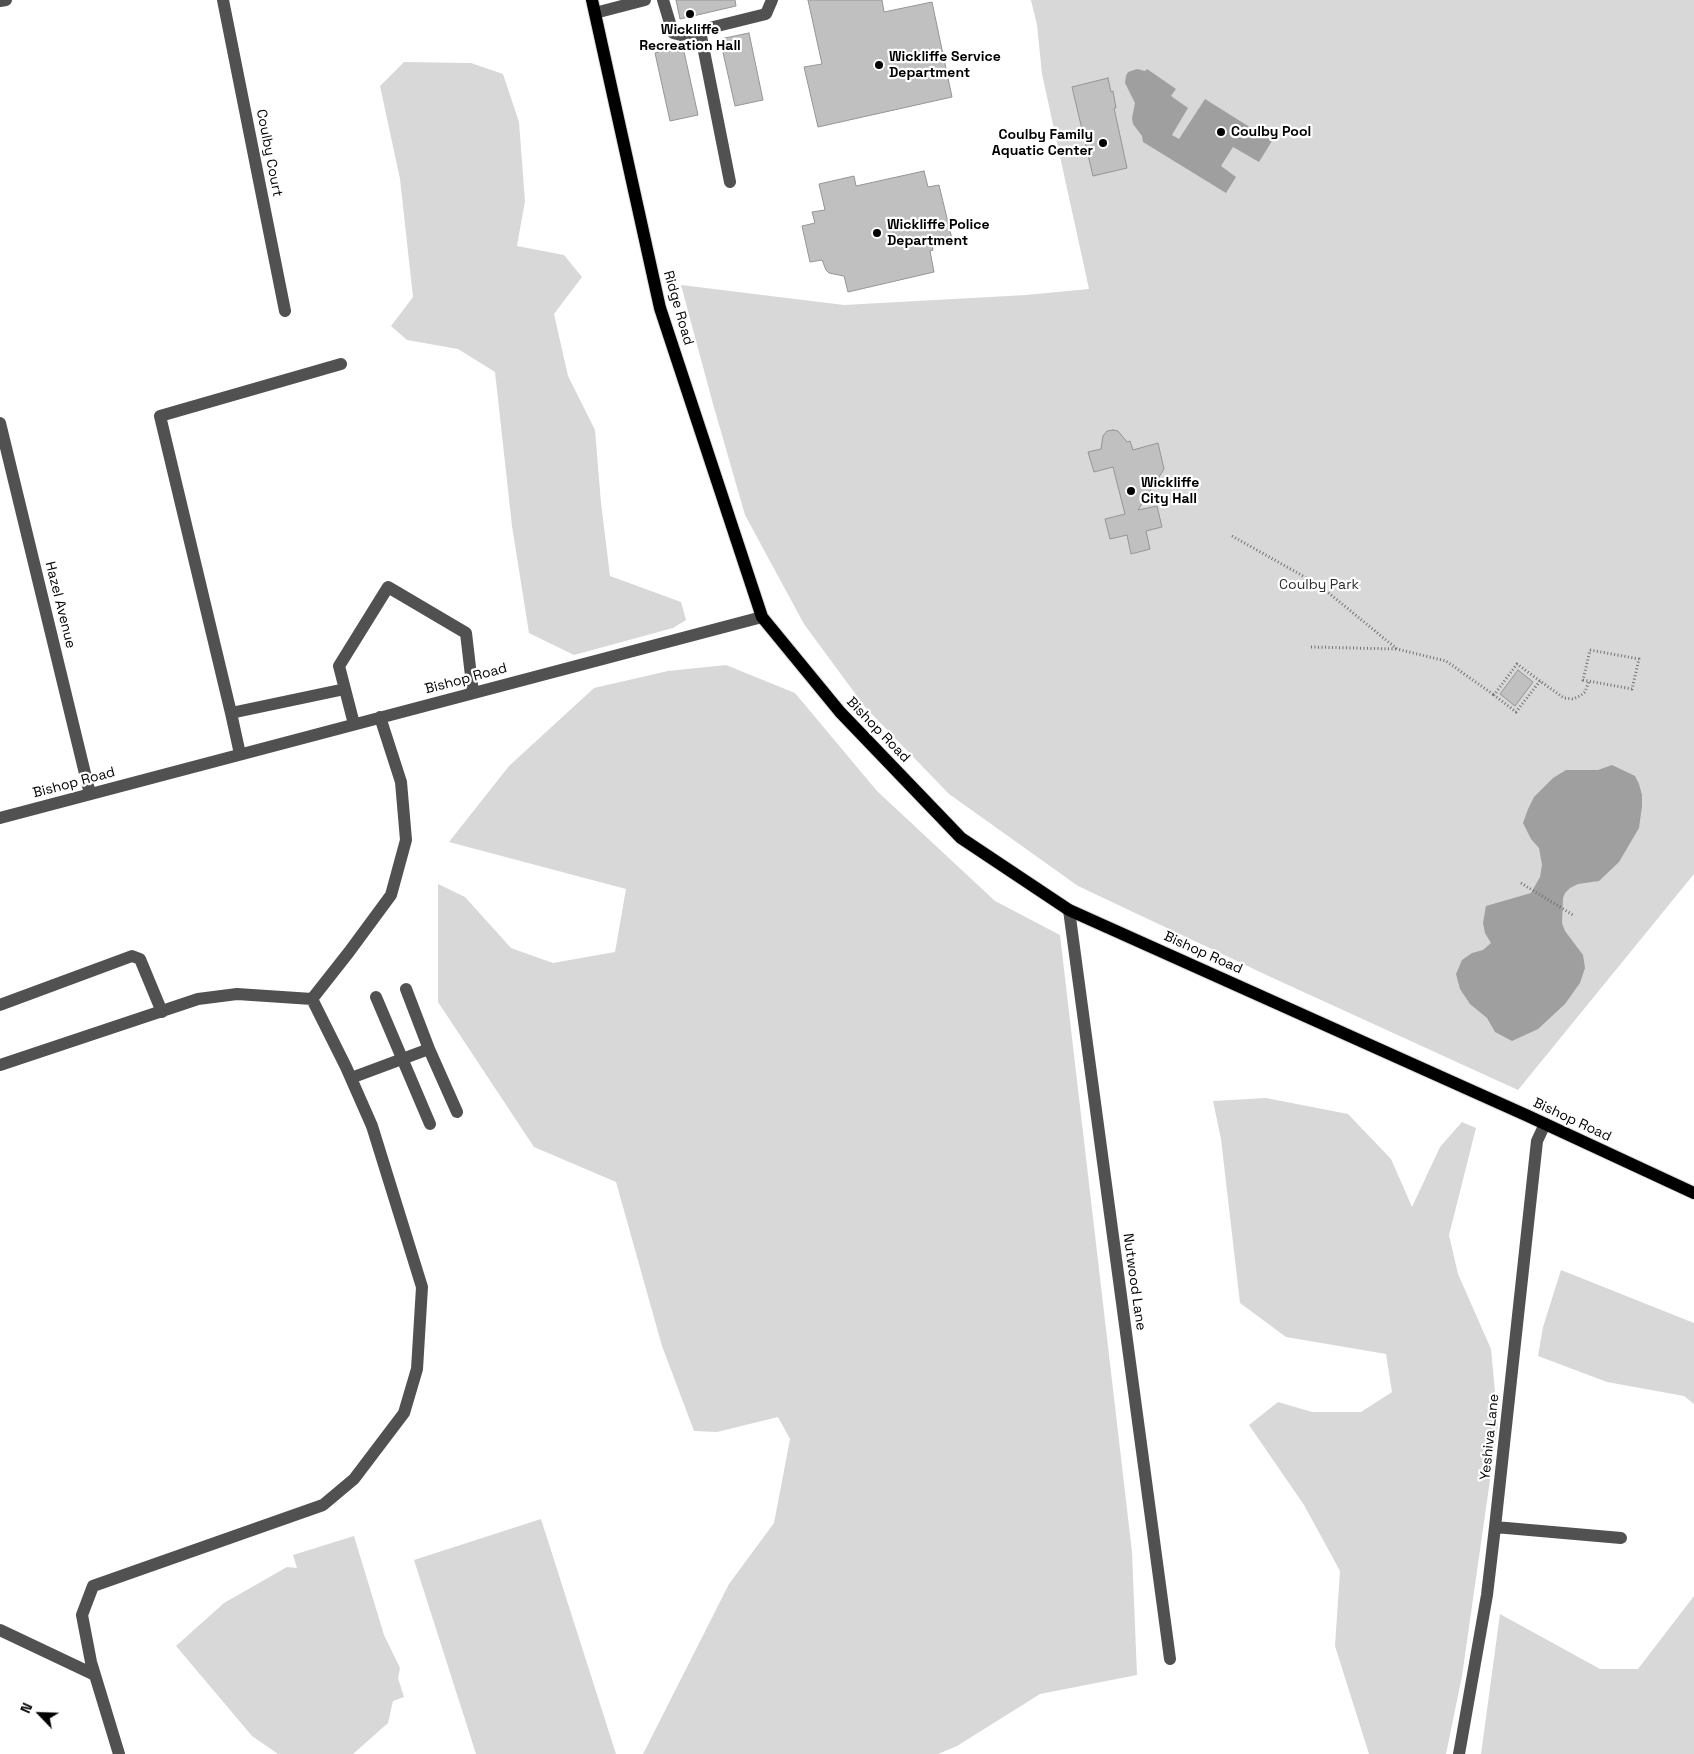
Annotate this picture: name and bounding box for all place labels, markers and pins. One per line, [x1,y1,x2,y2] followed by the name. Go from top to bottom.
[684,8,696,20] marker: Wickliffe Recreation Hall
[639,22,741,54] place label: Wickliffe Recreation Hall
[889,49,1001,82] place label: Wickliffe Service Department
[873,59,885,71] marker: Wickliffe Service Department
[1231,124,1311,140] place label: Coulby Pool
[1215,126,1227,138] marker: Coulby Pool
[992,127,1093,160] place label: Coulby Family Aquatic Center
[1097,137,1109,149] marker: Coulby Family Aquatic Center
[887,217,990,250] place label: Wickliffe Police Department
[871,227,883,239] marker: Wickliffe Police Department
[1141,475,1199,508] place label: Wickliffe City Hall
[1125,485,1137,497] marker: Wickliffe City Hall

